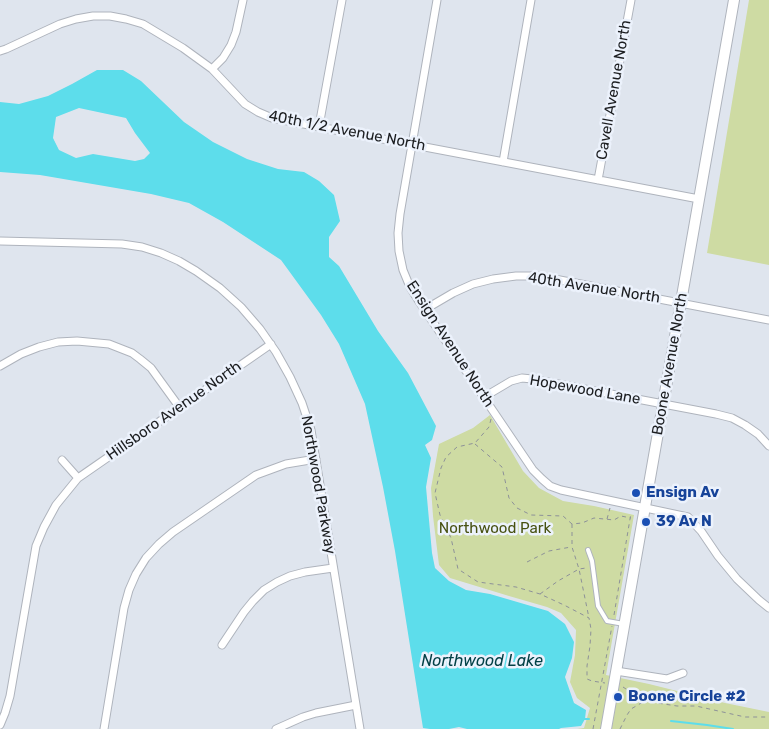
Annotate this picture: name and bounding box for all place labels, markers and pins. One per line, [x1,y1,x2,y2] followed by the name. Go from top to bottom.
[646,484,719,502] place label: Ensign Av
[630,487,642,499] marker: Ensign Av
[656,513,712,531] place label: 39 Av N
[640,516,652,528] marker: 39 Av N
[628,688,745,706] place label: Boone Circle #2
[612,691,624,703] marker: Boone Circle #2

